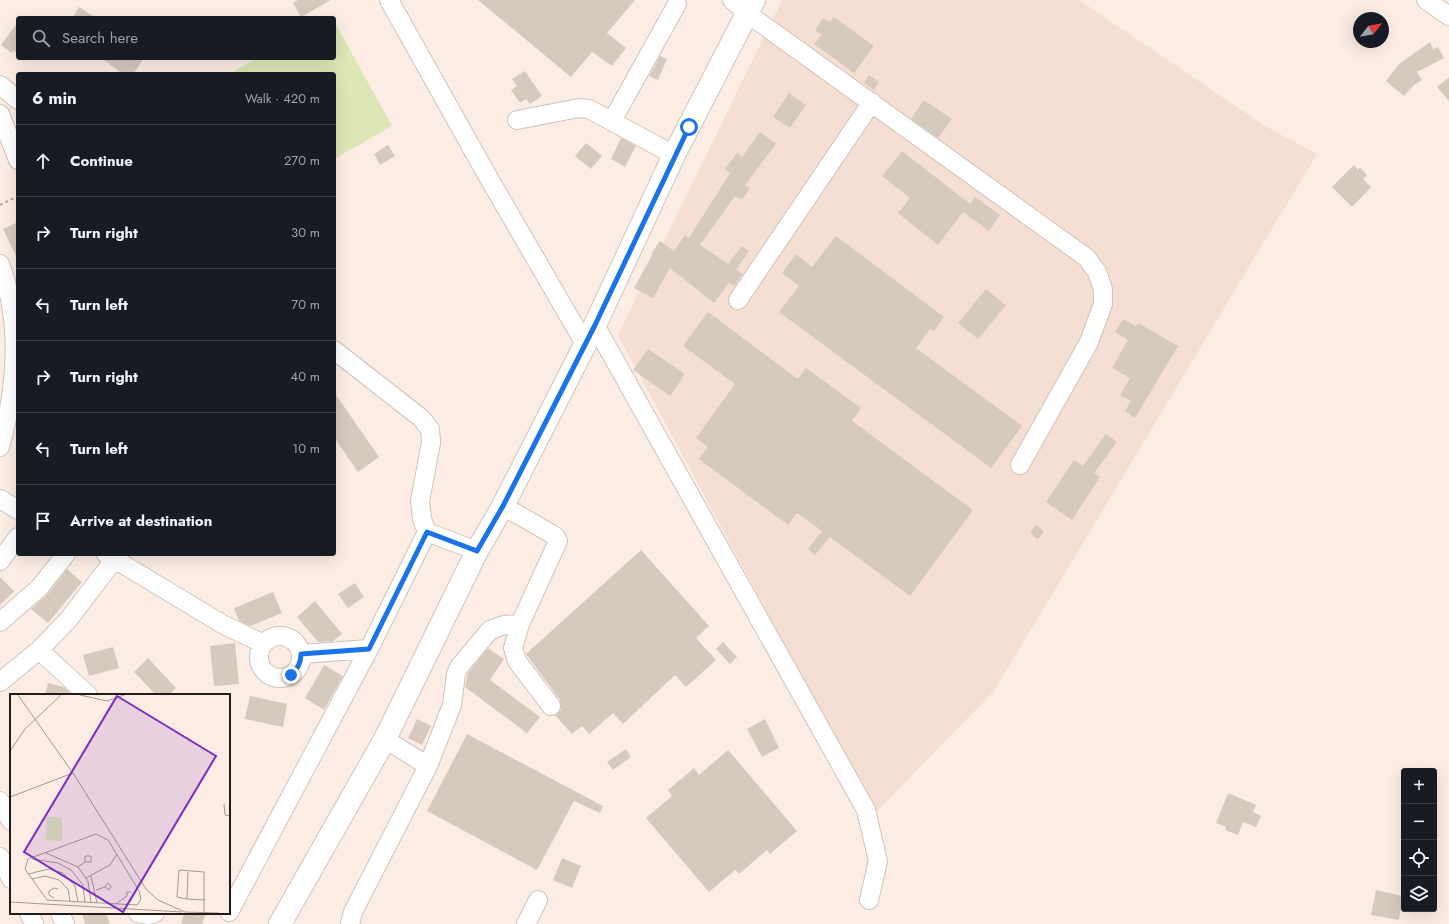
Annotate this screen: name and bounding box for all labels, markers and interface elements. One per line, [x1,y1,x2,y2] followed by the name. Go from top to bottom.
[1353,12,1389,48] north arrow
[16,16,336,60] search box
[30,27,52,49] icon: search
[62,27,138,49] text: Search here
[32,86,77,110] text: 6 min
[245,89,320,108] text: Walk · 420 m
[680,118,698,136] route start
[32,150,54,172] icon: ahead
[70,150,133,172] text: Continue
[284,151,320,170] text: 270 m
[32,222,54,244] icon: right
[70,222,138,244] text: Turn right
[291,223,320,242] text: 30 m
[32,294,54,316] icon: left
[70,294,128,316] text: Turn left
[291,295,320,314] text: 70 m
[32,366,54,388] icon: right
[70,366,138,388] text: Turn right
[291,367,320,386] text: 40 m
[32,438,54,460] icon: left
[70,438,128,460] text: Turn left
[292,439,320,458] text: 10 m
[32,510,54,532] icon: arrive
[70,510,212,532] text: Arrive at destination
[282,666,300,684] route end
[10,694,230,914] inset map
[1401,768,1437,912] map controls
[1401,768,1437,804] button: +
[1401,804,1437,840] button: −
[1401,840,1437,876] button: locate
[1401,876,1437,912] button: layers

